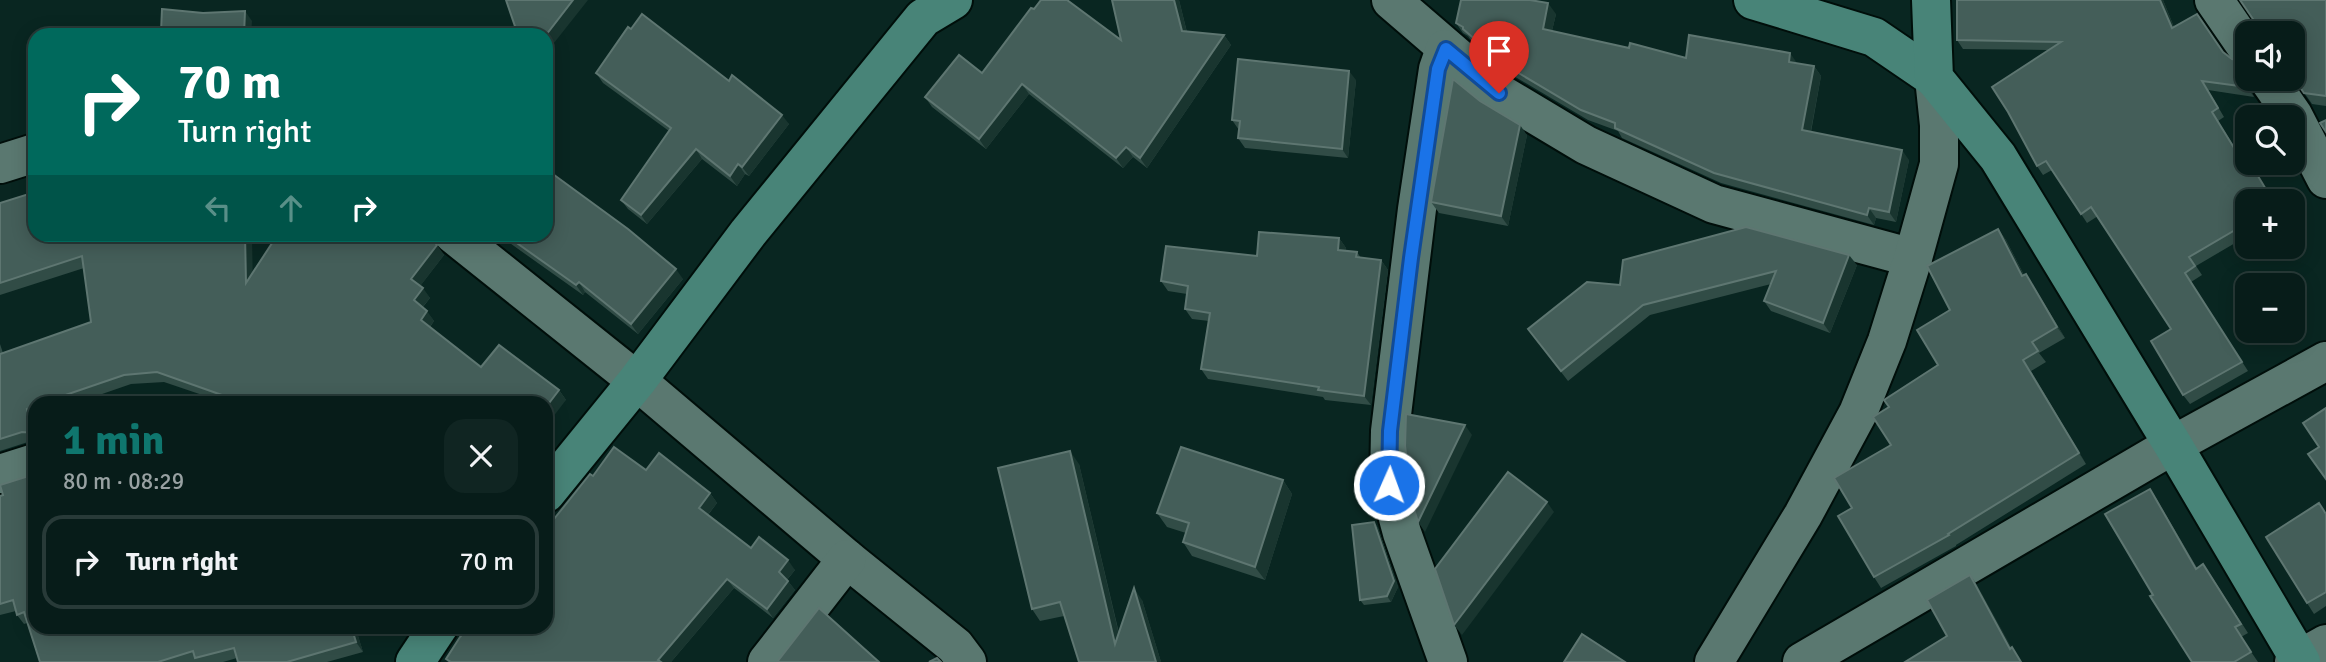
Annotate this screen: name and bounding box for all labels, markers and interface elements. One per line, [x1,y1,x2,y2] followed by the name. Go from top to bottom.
[1469,21,1529,93] pin
[2235,21,2305,343] map controls
[2235,21,2305,91] button: sound
[1480,32,1518,70] icon: arrive
[178,52,281,112] text: 70 m
[63,56,154,147] icon: right
[2235,105,2305,175] button: search
[178,112,311,151] text: Turn right
[199,189,237,227] icon: left
[272,189,310,227] icon: ahead
[345,189,383,227] icon: right
[2235,189,2305,259] button: +
[2235,273,2305,343] button: −
[63,415,164,466] text: 1 min
[444,419,518,493] button: close
[1352,448,1426,522] position arrow
[63,467,184,496] text: 80 m · 08:29
[67,543,105,581] icon: right
[126,546,238,578] text: Turn right
[459,546,514,578] text: 70 m

